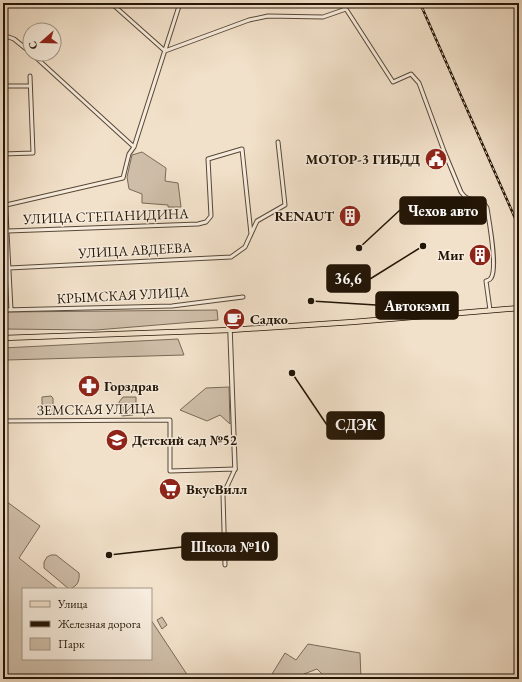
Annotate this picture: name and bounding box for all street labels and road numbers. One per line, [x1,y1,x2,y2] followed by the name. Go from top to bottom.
[22,204,189,228] street label: УЛИЦА СТЕПАНИДИНА
[77,238,193,262] street label: УЛИЦА АВДЕЕВА
[56,283,190,307] street label: КРЫМСКАЯ УЛИЦА
[37,399,156,419] street label: ЗЕМСКАЯ УЛИЦА

